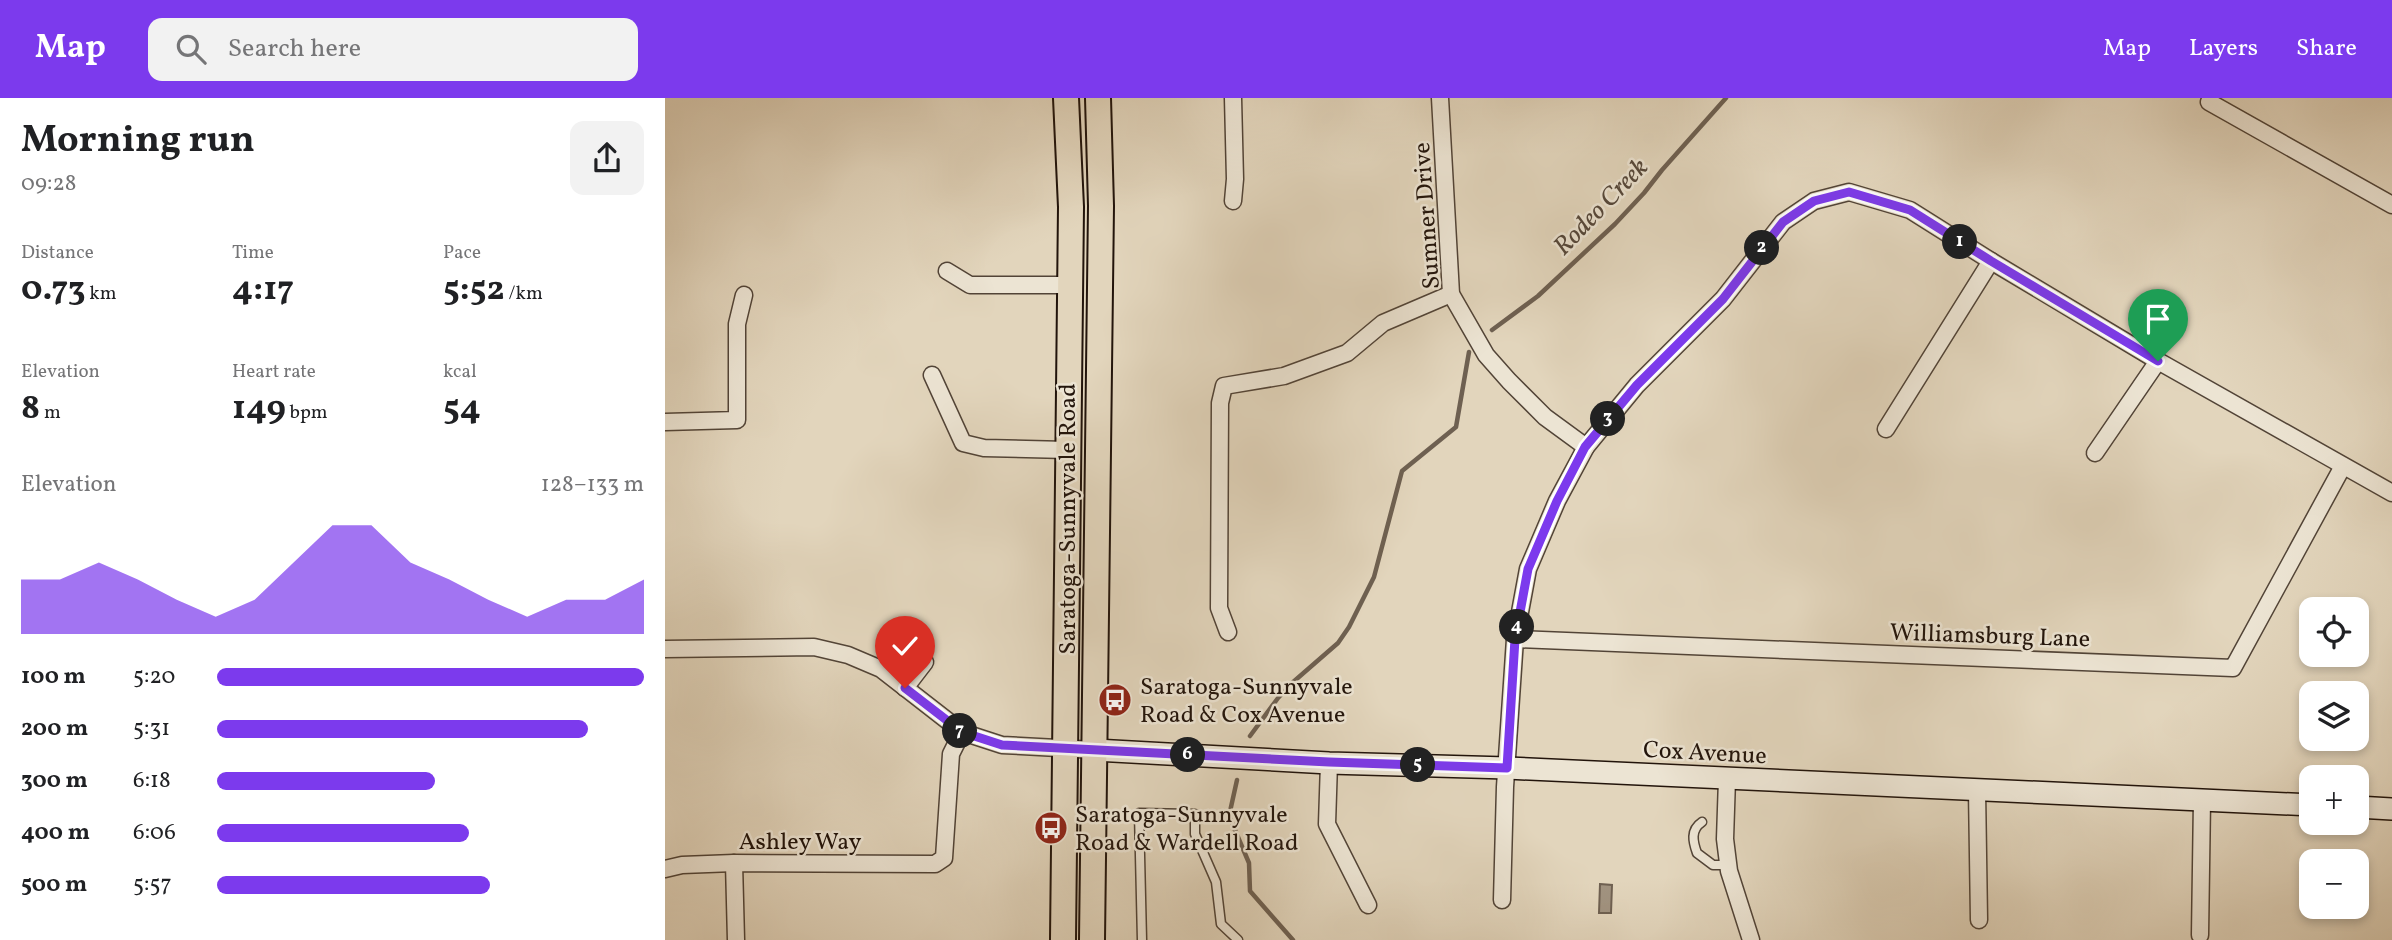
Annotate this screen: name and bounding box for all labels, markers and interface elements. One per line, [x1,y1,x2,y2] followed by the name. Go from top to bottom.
[148,18,638,81] search box
[35,26,106,72] text: Map
[172,30,210,68] icon: search
[228,31,361,67] text: Search here
[2103,32,2151,66] text: Map
[2189,32,2258,66] text: Layers
[2296,32,2357,66] text: Share
[21,115,255,168] text: Morning run
[570,121,644,195] button: share
[1406,141,1450,290] street label: Sumner Drive
[1546,151,1657,264] water label: Rodeo Creek
[21,168,76,200] text: 09:28
[1943,225,1977,260] pin: 1
[1956,228,1963,254] text: 1
[1745,230,1779,266] pin: 2
[1757,234,1766,260] text: 2
[21,240,94,266] text: Distance
[232,240,274,266] text: Time
[443,240,481,266] text: Pace
[21,266,86,314] text: 0.73
[232,266,294,314] text: 4:17
[443,266,505,314] text: 5:52
[86,281,117,307] text: km
[505,281,543,307] text: /km
[2128,289,2188,361] pin
[2139,300,2177,338] icon: arrive
[21,359,100,385] text: Elevation
[232,359,316,385] text: Heart rate
[443,359,477,385] text: kcal
[1052,383,1086,655] street label: Saratoga-Sunnyvale Road
[21,385,40,433] text: 8
[232,385,286,433] text: 149
[443,385,481,433] text: 54
[40,400,61,426] text: m
[286,400,328,426] text: bpm
[1591,402,1625,436] pin: 3
[1603,405,1612,431] text: 3
[21,469,117,501] text: Elevation
[541,469,644,501] text: 128–133 m
[2299,597,2369,919] map controls
[2299,597,2369,667] button: locate
[1499,610,1535,644] pin: 4
[1511,613,1522,639] text: 4
[875,616,935,688] pin
[1889,617,2091,657] street label: Williamsburg Lane
[886,627,924,665] icon: check
[21,661,86,693] text: 100 m
[133,661,175,693] text: 5:20
[1140,671,1353,733] place label: Saratoga-Sunnyvale Road & Cox Avenue
[1096,681,1134,719] bus stop icon: Saratoga-Sunnyvale Road & Cox Avenue
[2299,681,2369,751] button: layers
[21,713,88,745] text: 200 m
[133,713,170,745] text: 5:31
[943,714,977,748] pin: 7
[955,717,964,743] text: 7
[1642,734,1768,774] street label: Cox Avenue
[1170,738,1205,772] pin: 6
[1182,741,1193,767] text: 6
[1401,748,1435,782] pin: 5
[1413,751,1422,777] text: 5
[21,765,88,797] text: 300 m
[133,765,171,797] text: 6:18
[2299,765,2369,835] button: +
[1075,799,1299,861] place label: Saratoga-Sunnyvale Road & Wardell Road
[1032,809,1070,847] bus stop icon: Saratoga-Sunnyvale Road & Wardell Road
[21,817,90,849] text: 400 m
[133,817,176,849] text: 6:06
[739,826,861,860] street label: Ashley Way
[2299,849,2369,919] button: −
[21,869,87,901] text: 500 m
[133,869,172,901] text: 5:57

